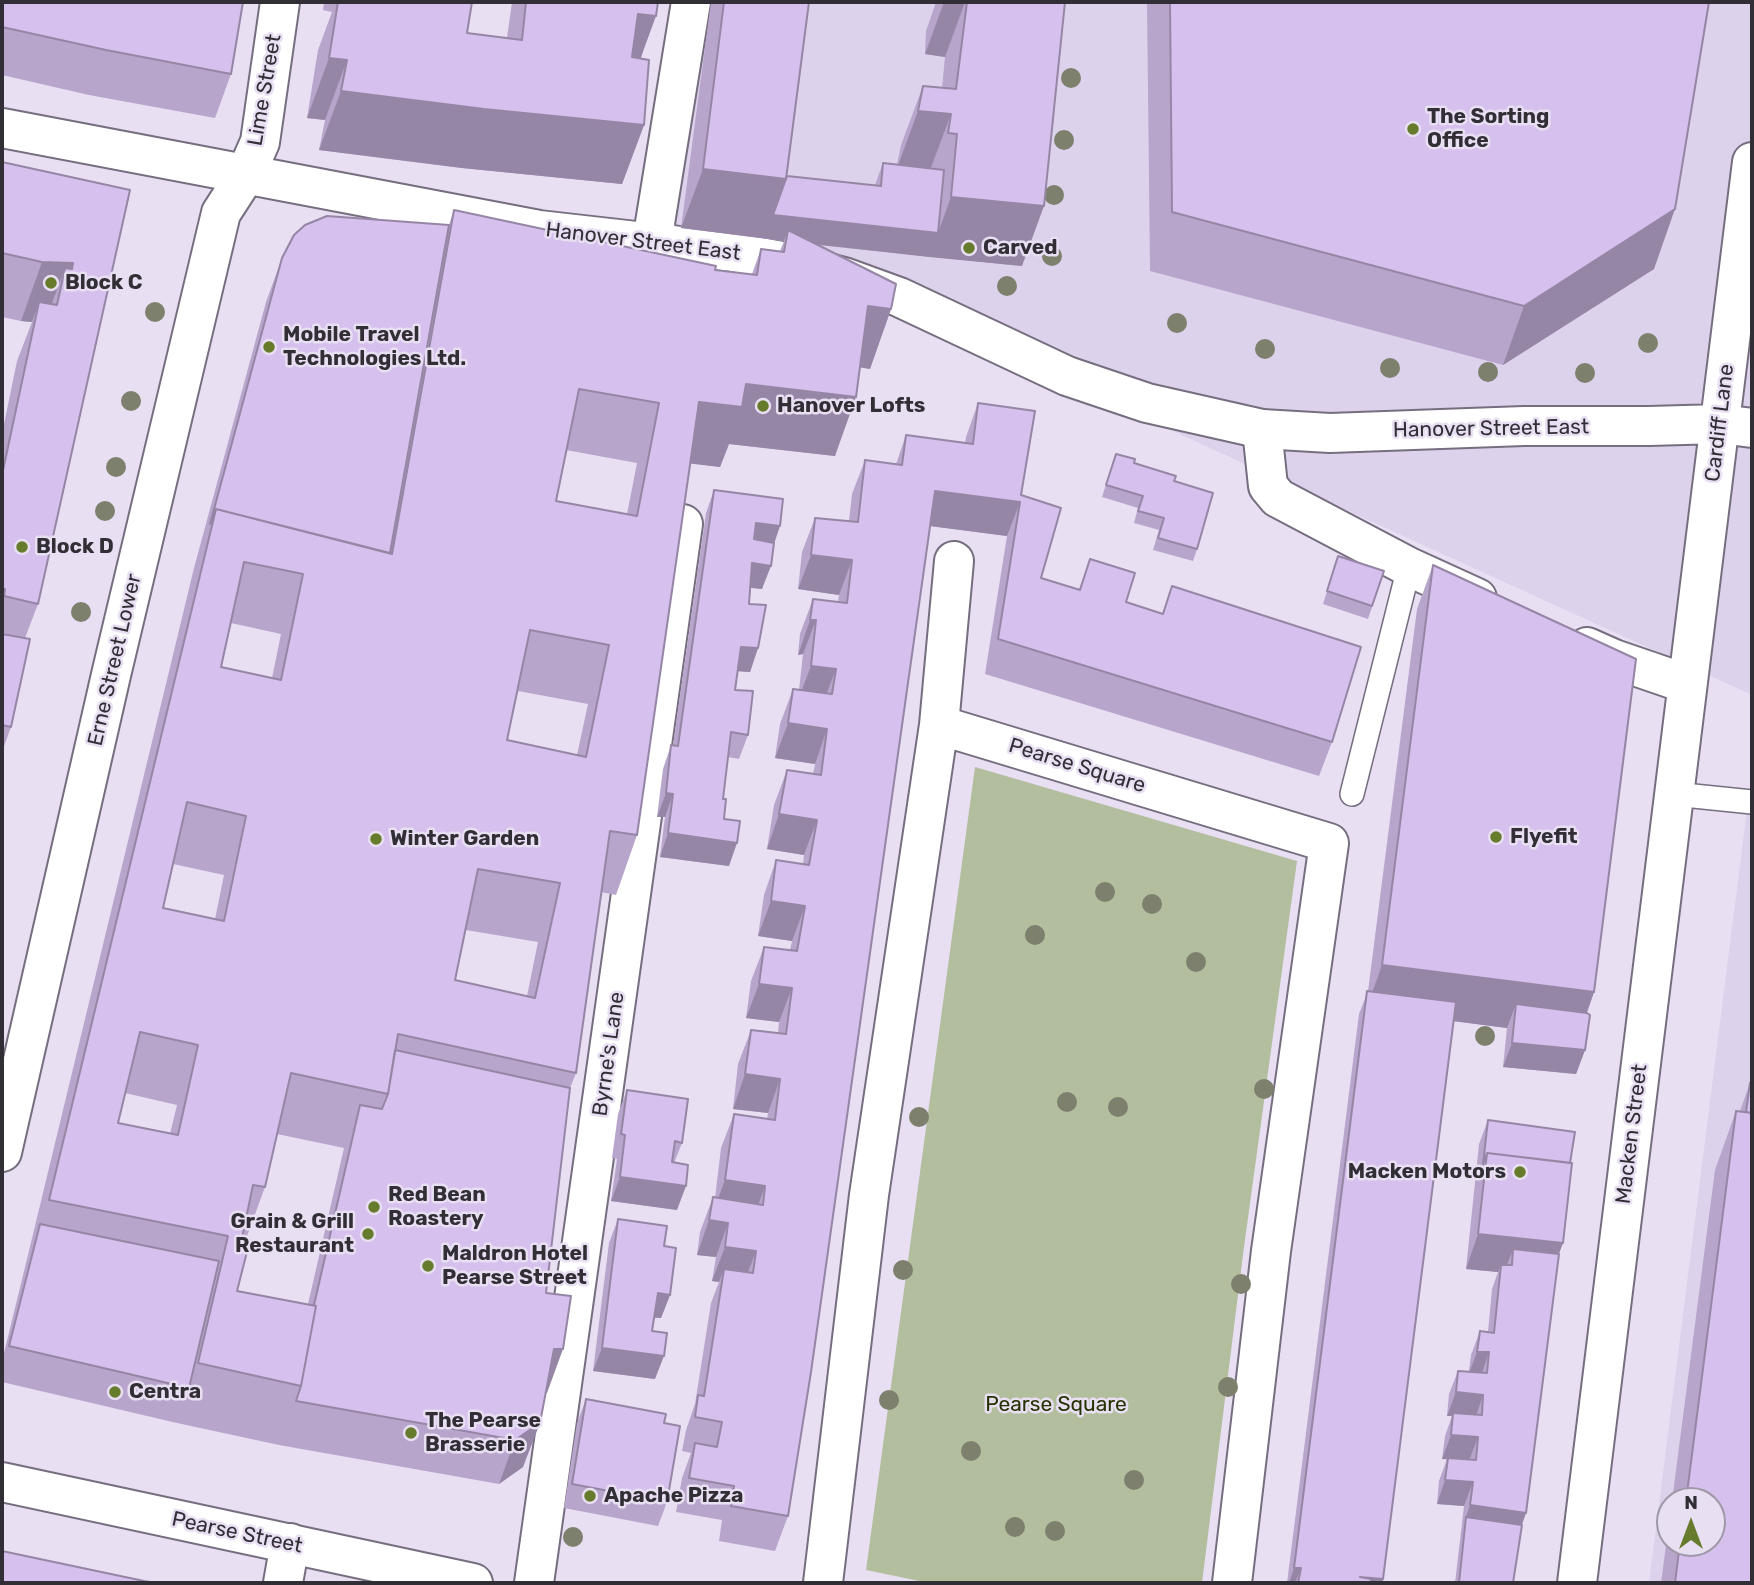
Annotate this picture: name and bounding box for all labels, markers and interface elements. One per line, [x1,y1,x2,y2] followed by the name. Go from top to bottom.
[243,32,287,148] street label: Lime Street
[1427,104,1549,154] place label: The Sorting Office
[1405,121,1421,137] marker: The Sorting Office
[544,218,742,266] street label: Hanover Street East
[983,235,1057,261] place label: Carved
[961,240,977,256] marker: Carved
[65,270,143,296] place label: Block C
[43,275,59,291] marker: Block C
[283,322,466,372] place label: Mobile Travel Technologies Ltd.
[261,339,277,355] marker: Mobile Travel Technologies Ltd.
[1700,363,1740,483] street label: Cardiff Lane
[777,393,925,419] place label: Hanover Lofts
[755,398,771,414] marker: Hanover Lofts
[1393,415,1589,443] street label: Hanover Street East
[36,534,114,560] place label: Block D
[14,539,30,555] marker: Block D
[83,571,147,749] street label: Erne Street Lower
[1006,733,1148,799] street label: Pearse Square
[1510,824,1577,850] place label: Flyefit
[390,826,539,852] place label: Winter Garden
[1488,829,1504,845] marker: Flyefit
[368,831,384,847] marker: Winter Garden
[588,990,630,1118] street label: Byrne's Lane
[1611,1063,1653,1205] street label: Macken Street
[1348,1159,1506,1185] place label: Macken Motors
[1512,1164,1528,1180] marker: Macken Motors
[388,1182,486,1232] place label: Red Bean Roastery
[366,1199,382,1215] marker: Red Bean Roastery
[230,1209,354,1259] place label: Grain & Grill Restaurant
[360,1226,376,1242] marker: Grain & Grill Restaurant
[442,1241,588,1291] place label: Maldron Hotel Pearse Street
[420,1258,436,1274] marker: Maldron Hotel Pearse Street
[129,1379,201,1405] place label: Centra
[107,1384,123,1400] marker: Centra
[985,1392,1127,1418] park label: Pearse Square
[425,1408,541,1458] place label: The Pearse Brasserie
[403,1425,419,1441] marker: The Pearse Brasserie
[604,1483,743,1509] place label: Apache Pizza
[1656,1487,1726,1557] north arrow
[582,1488,598,1504] marker: Apache Pizza
[1684,1491,1698,1514] text: N
[169,1507,305,1559] street label: Pearse Street

